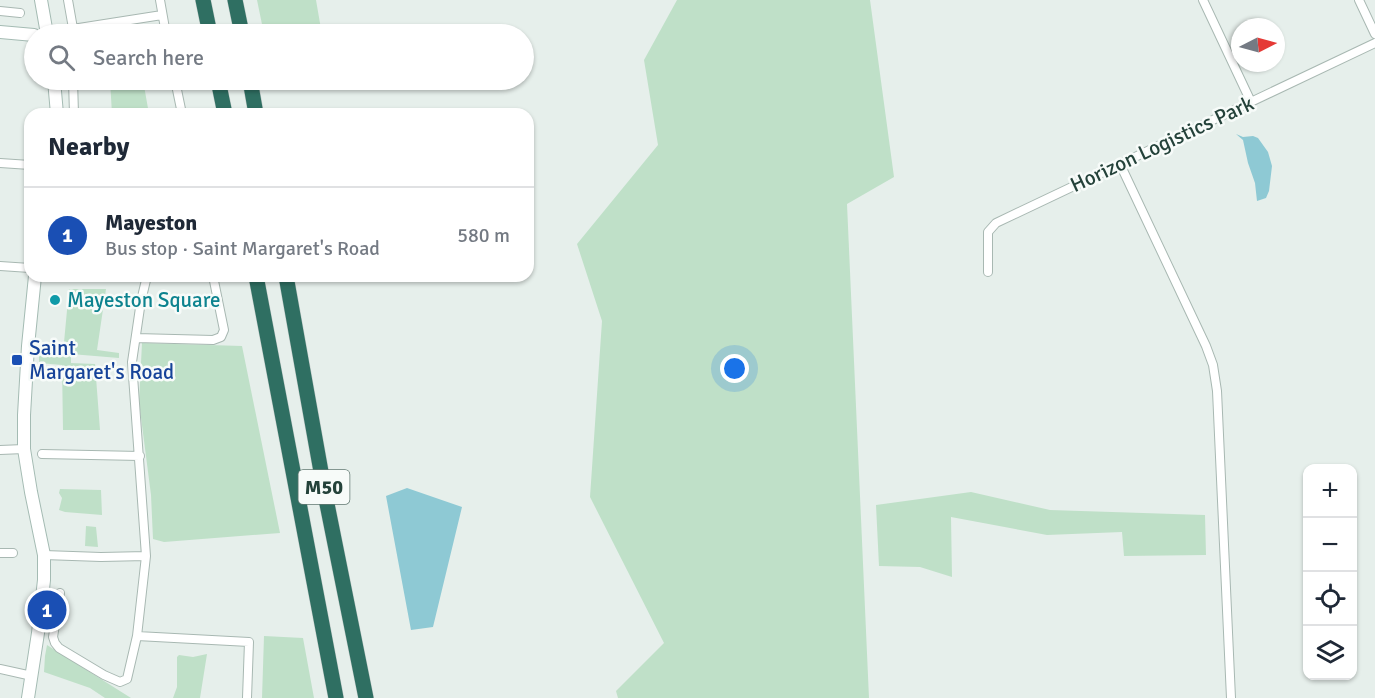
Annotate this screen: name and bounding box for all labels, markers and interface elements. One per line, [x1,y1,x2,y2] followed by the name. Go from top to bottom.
[1231,18,1285,72] north arrow
[24,24,534,90] search box
[45,41,78,74] icon: search
[93,44,204,71] text: Search here
[1066,90,1258,198] street label: Horizon Logistics Park
[48,131,129,163] text: Nearby
[105,209,197,236] text: Mayeston
[62,223,73,248] text: 1
[457,223,510,248] text: 580 m
[105,236,380,261] text: Bus stop · Saint Margaret's Road
[67,287,221,313] place label: Mayeston Square
[48,293,62,307] marker: Mayeston Square
[29,335,174,385] place label: Saint Margaret's Road
[10,353,24,367] marker: Saint Margaret's Road
[720,354,749,383] your location
[1303,464,1357,680] map controls
[1303,464,1357,518] button: +
[298,470,350,504] road number: M50
[1303,518,1357,572] button: −
[1303,572,1357,626] button: locate
[28,588,66,632] pin: 1
[1303,626,1357,680] button: layers

